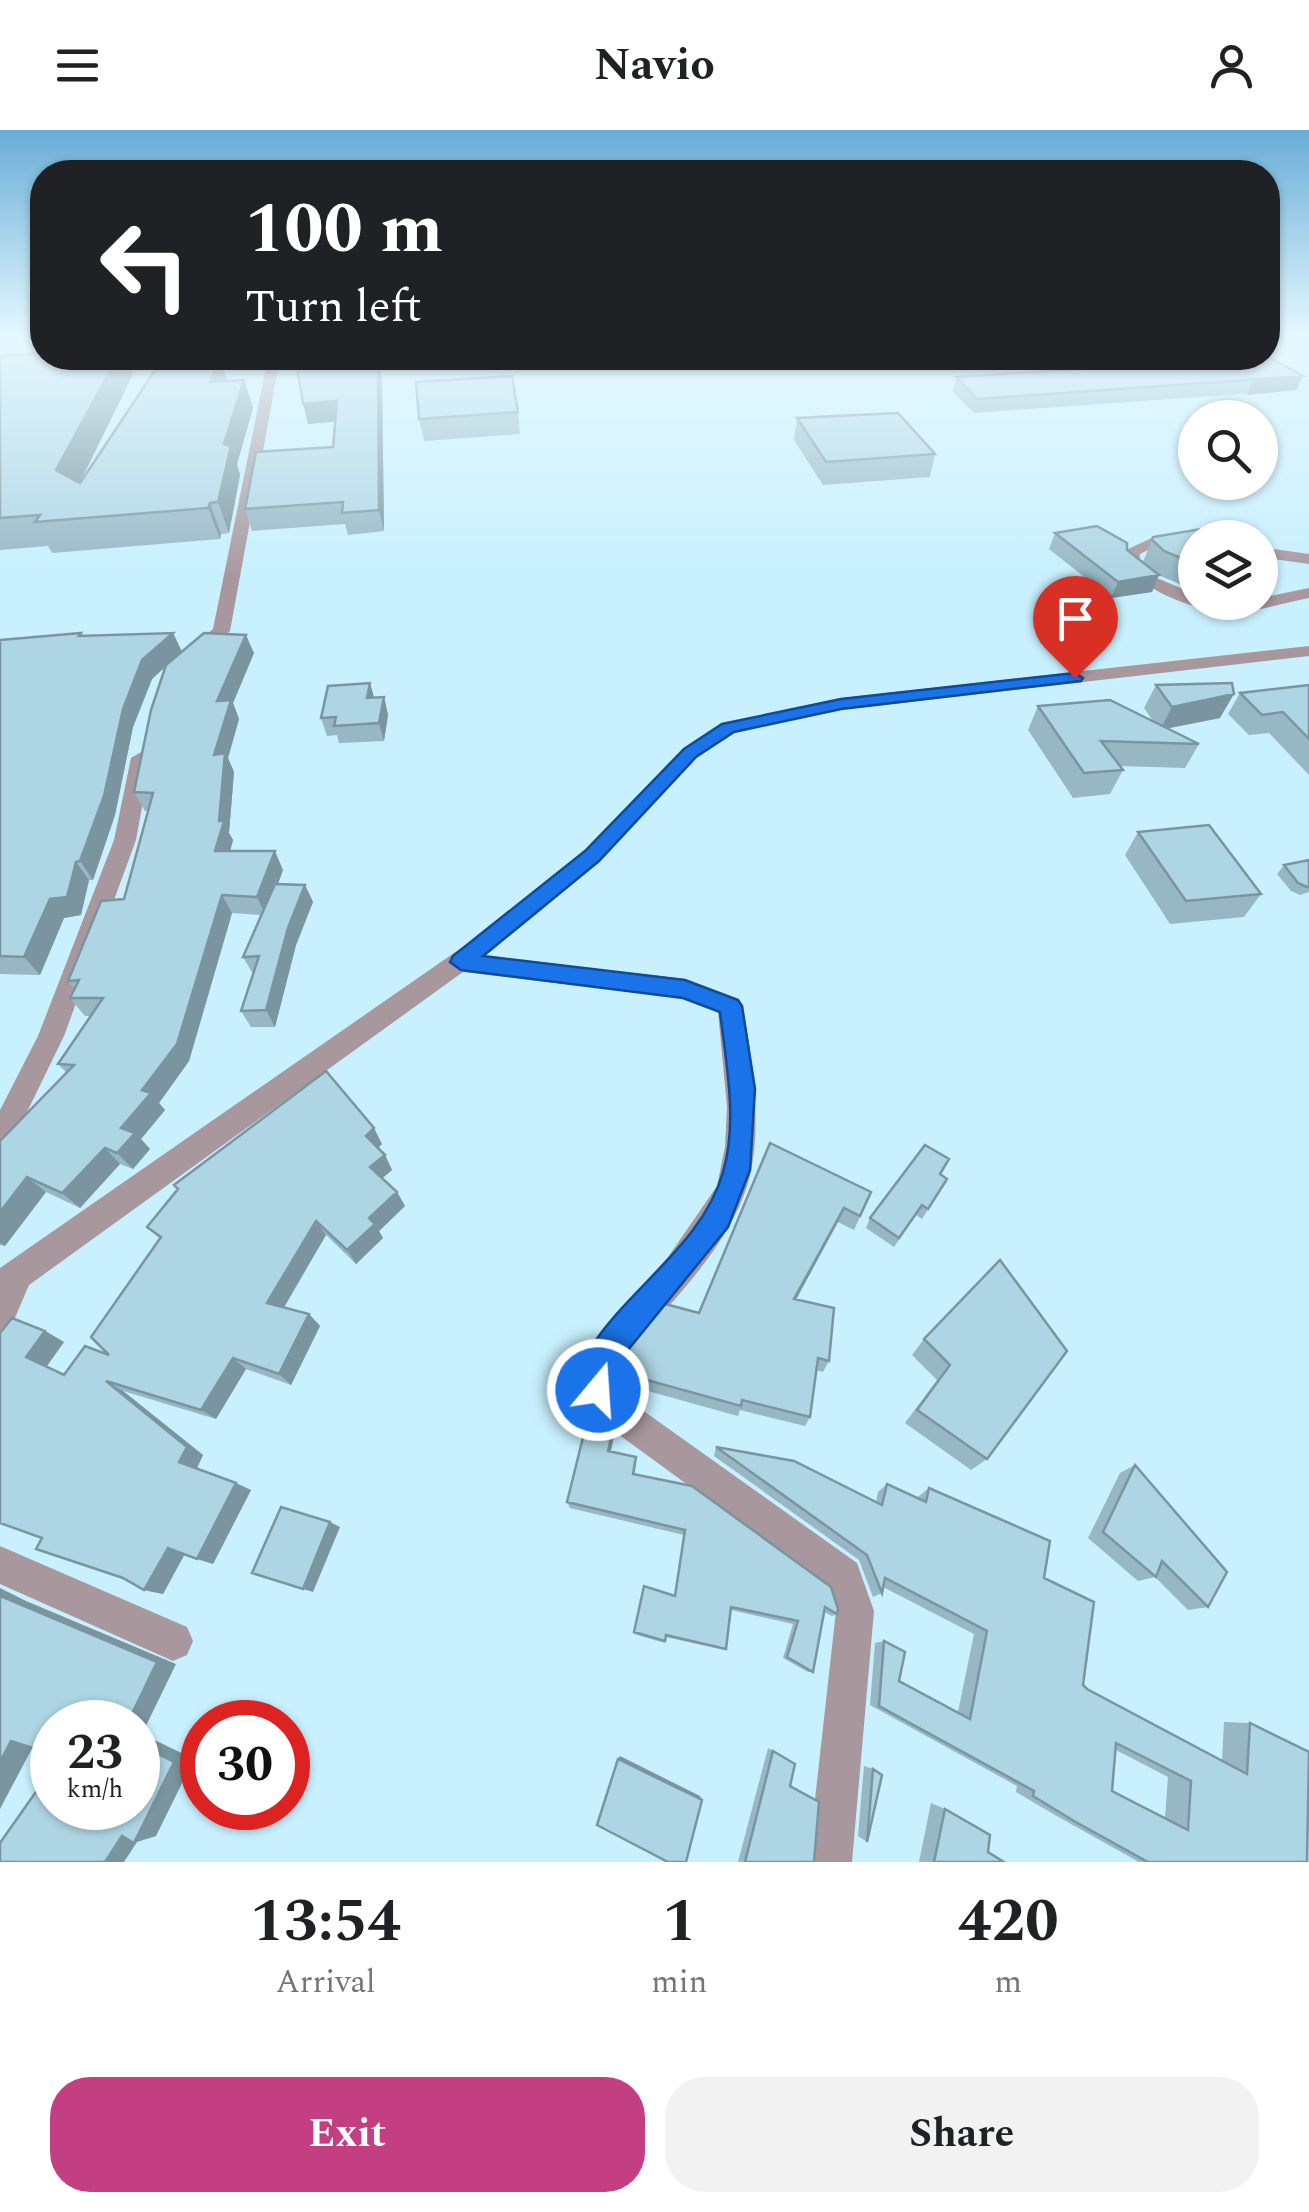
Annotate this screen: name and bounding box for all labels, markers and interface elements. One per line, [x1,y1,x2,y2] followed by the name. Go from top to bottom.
[594,31,715,100] text: Navio
[50,38,105,93] icon: menu
[1204,38,1259,93] icon: person
[245,177,443,283] text: 100 m
[80,200,210,330] icon: left
[245,273,422,342] text: Turn left
[1178,400,1278,620] map controls
[1178,400,1278,500] button: search
[1178,520,1278,620] button: layers
[1033,576,1118,679] pin
[1048,591,1103,646] icon: arrive
[546,1338,650,1442] position arrow
[180,1700,310,1830] speed limit sign: 30
[67,1715,123,1791] text: 23
[67,1771,123,1809] text: km/h
[250,1876,401,1968] text: 13:54
[663,1876,696,1968] text: 1
[958,1876,1059,1968] text: 420
[276,1958,376,2007] text: Arrival
[651,1958,707,2007] text: min
[994,1958,1022,2007] text: m
[50,2077,645,2192] button: Exit
[665,2077,1259,2192] button: Share

